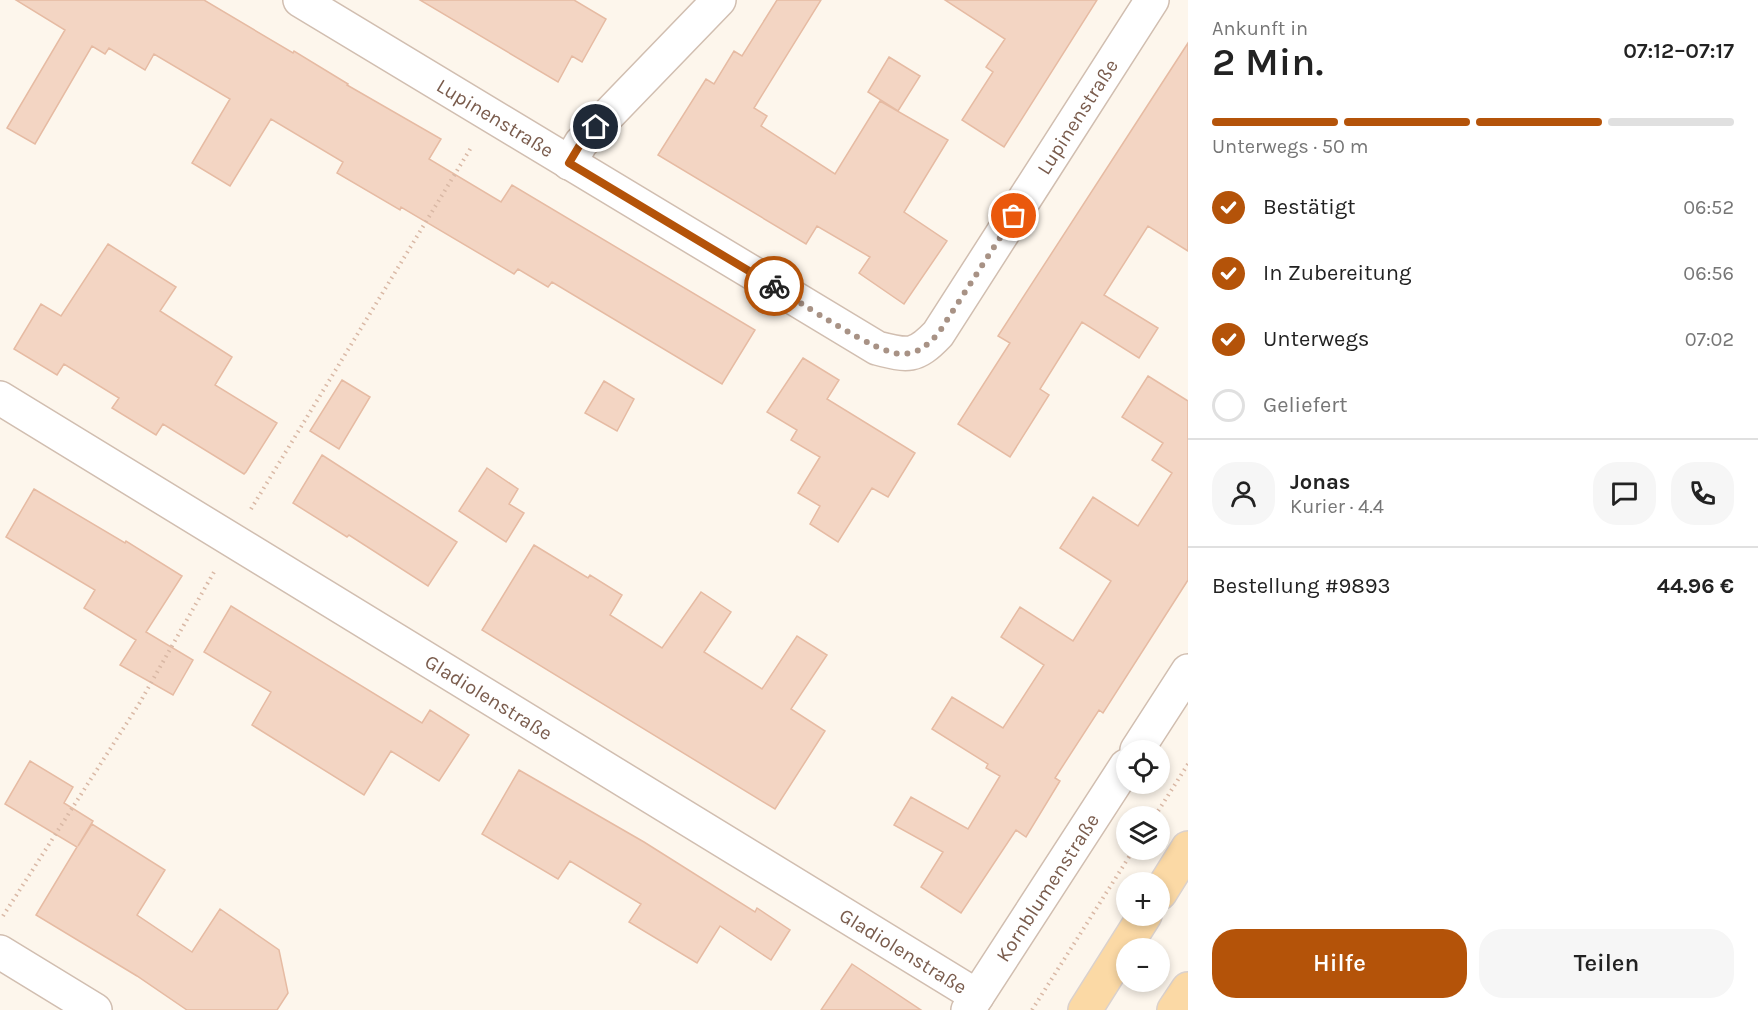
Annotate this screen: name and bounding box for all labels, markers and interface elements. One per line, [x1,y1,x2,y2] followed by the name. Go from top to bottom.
[1212,17,1308,40] text: Ankunft in
[1623,38,1734,64] text: 07:12–07:17
[1212,39,1323,85] text: 2 Min.
[1032,55,1123,179] street label: Lupinenstraße
[432,74,558,162] street label: Lupinenstraße
[570,101,621,152] pin
[579,110,612,143] icon: home
[1212,135,1368,158] text: Unterwegs · 50 m
[988,190,1039,241] pin
[1212,191,1245,224] icon: check
[1263,194,1355,220] text: Bestätigt
[1683,196,1734,219] text: 06:52
[997,199,1030,232] icon: bag
[744,256,804,316] courier
[1212,257,1245,290] icon: check
[1263,260,1411,286] text: In Zubereitung
[1683,262,1734,285] text: 06:56
[758,270,791,303] icon: bike
[1212,323,1245,356] icon: check
[1263,326,1369,352] text: Unterwegs
[1685,328,1734,351] text: 07:02
[1263,392,1348,418] text: Geliefert
[1212,462,1275,525] button: person
[1593,462,1656,525] button: chat
[1671,462,1734,525] button: phone
[1290,469,1350,495] text: Jonas
[1290,495,1384,518] text: Kurier · 4.4
[1212,573,1390,599] text: Bestellung #9893
[1657,573,1734,599] text: 44.96 €
[421,650,556,745] street label: Gladiolenstraße
[1116,740,1170,992] map controls
[1116,740,1170,794] button: locate
[1116,806,1170,860] button: layers
[991,809,1104,966] street label: Kornblumenstraße
[1116,872,1170,926] button: +
[835,904,971,999] street label: Gladiolenstraße
[1212,929,1467,998] button: Hilfe
[1479,929,1734,998] button: Teilen
[1116,938,1170,992] button: −

